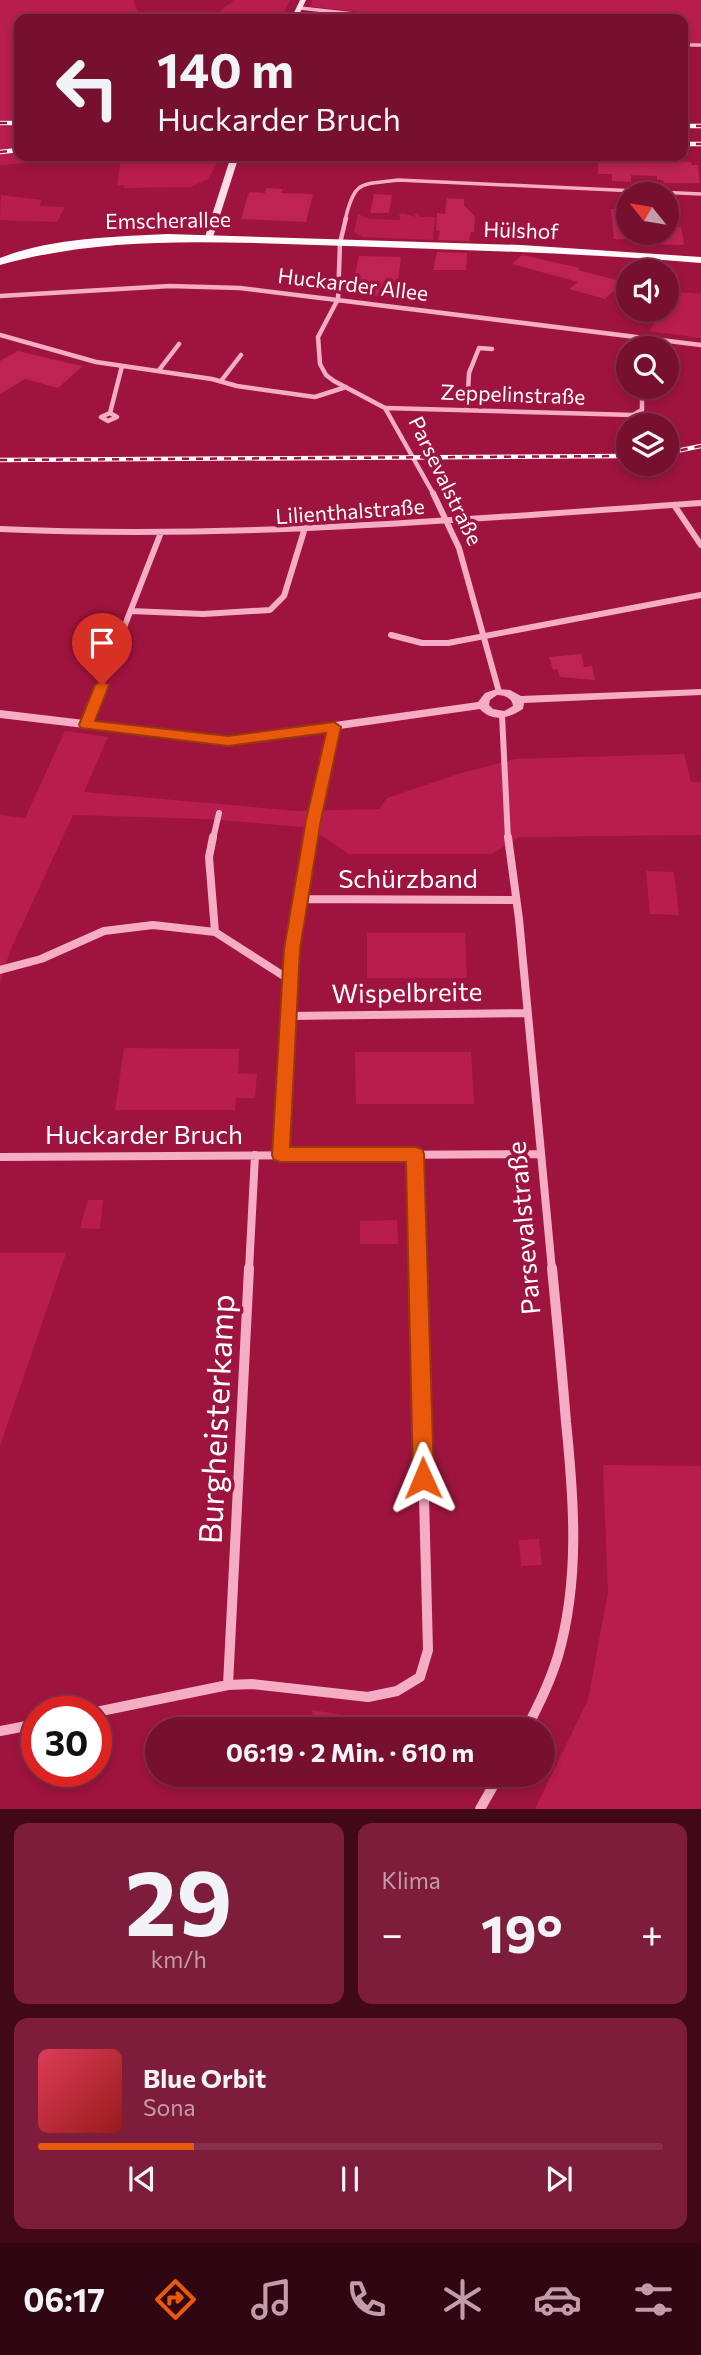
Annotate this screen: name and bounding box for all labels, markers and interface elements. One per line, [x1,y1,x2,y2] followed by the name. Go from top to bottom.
[157,38,294,98] text: 140 m
[42,42,133,133] icon: left
[157,98,401,138] text: Huckarder Bruch
[616,182,679,245] north arrow
[616,182,679,476] map controls
[105,206,231,233] street label: Emscherallee
[483,216,560,243] street label: Hülshof
[616,259,679,322] button: sound
[277,262,430,305] street label: Huckarder Allee
[616,336,679,399] button: search
[440,378,586,409] street label: Zeppelinstraße
[404,412,488,549] street label: Parsevalstraße
[616,413,679,476] button: layers
[275,493,425,528] street label: Lilienthalstraße
[72,613,132,685] pin
[83,624,121,662] icon: arrive
[338,862,478,893] street label: Schürzband
[331,975,483,1008] street label: Wispelbreite
[45,1118,243,1149] street label: Huckarder Bruch
[499,1140,546,1316] street label: Parsevalstraße
[188,1293,242,1545] street label: Burgheisterkamp
[386,1441,460,1515] position arrow
[21,1696,112,1787] speed limit sign: 30
[226,1736,474,1767] text: 06:19 · 2 Min. · 610 m
[125,1843,232,1955] text: 29
[382,1866,441,1894] text: Klima
[481,1900,563,1964] text: 19°
[382,1909,403,1956] text: −
[641,1909,663,1956] text: +
[151,1945,207,1973] text: km/h
[143,2062,266,2093] text: Blue Orbit
[143,2093,195,2121] text: Sona
[123,2160,161,2198] icon: previous
[331,2160,369,2198] icon: pause
[540,2160,578,2198] icon: next
[151,2275,200,2324] icon: directions
[247,2275,296,2324] icon: music
[342,2275,391,2324] icon: phone
[438,2275,487,2324] icon: climate
[533,2275,582,2324] icon: car
[629,2275,678,2324] icon: filters
[23,2279,105,2319] text: 06:17

